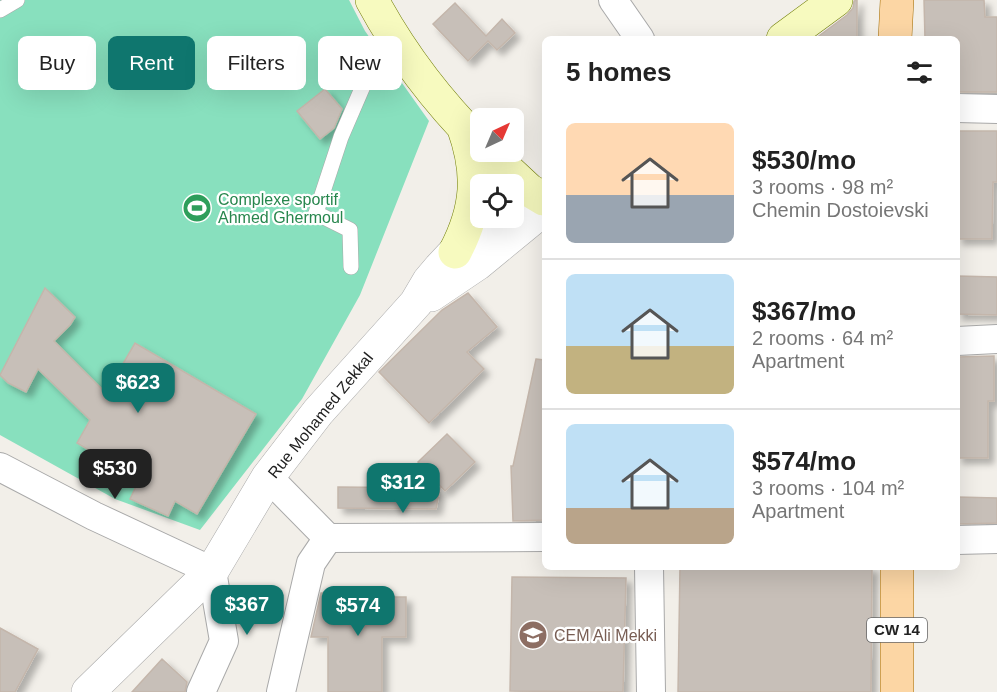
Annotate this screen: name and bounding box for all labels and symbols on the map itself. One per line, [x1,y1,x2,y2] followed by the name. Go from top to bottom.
[470,108,524,162] north arrow
[218,191,343,226] place label: Complexe sportif Ahmed Ghermoul
[181,192,213,224] sports icon: Complexe sportif Ahmed Ghermoul
[265,349,376,481] street label: Rue Mohamed Zekkal
[102,363,174,414] pin: $623
[79,449,151,500] pin: $530
[367,463,439,514] pin: $312
[211,585,283,636] pin: $367
[322,586,394,637] pin: $574
[867,618,927,642] road number: CW 14
[517,619,549,651] school or university icon: CEM Ali Mekki
[554,627,657,644] place label: CEM Ali Mekki

